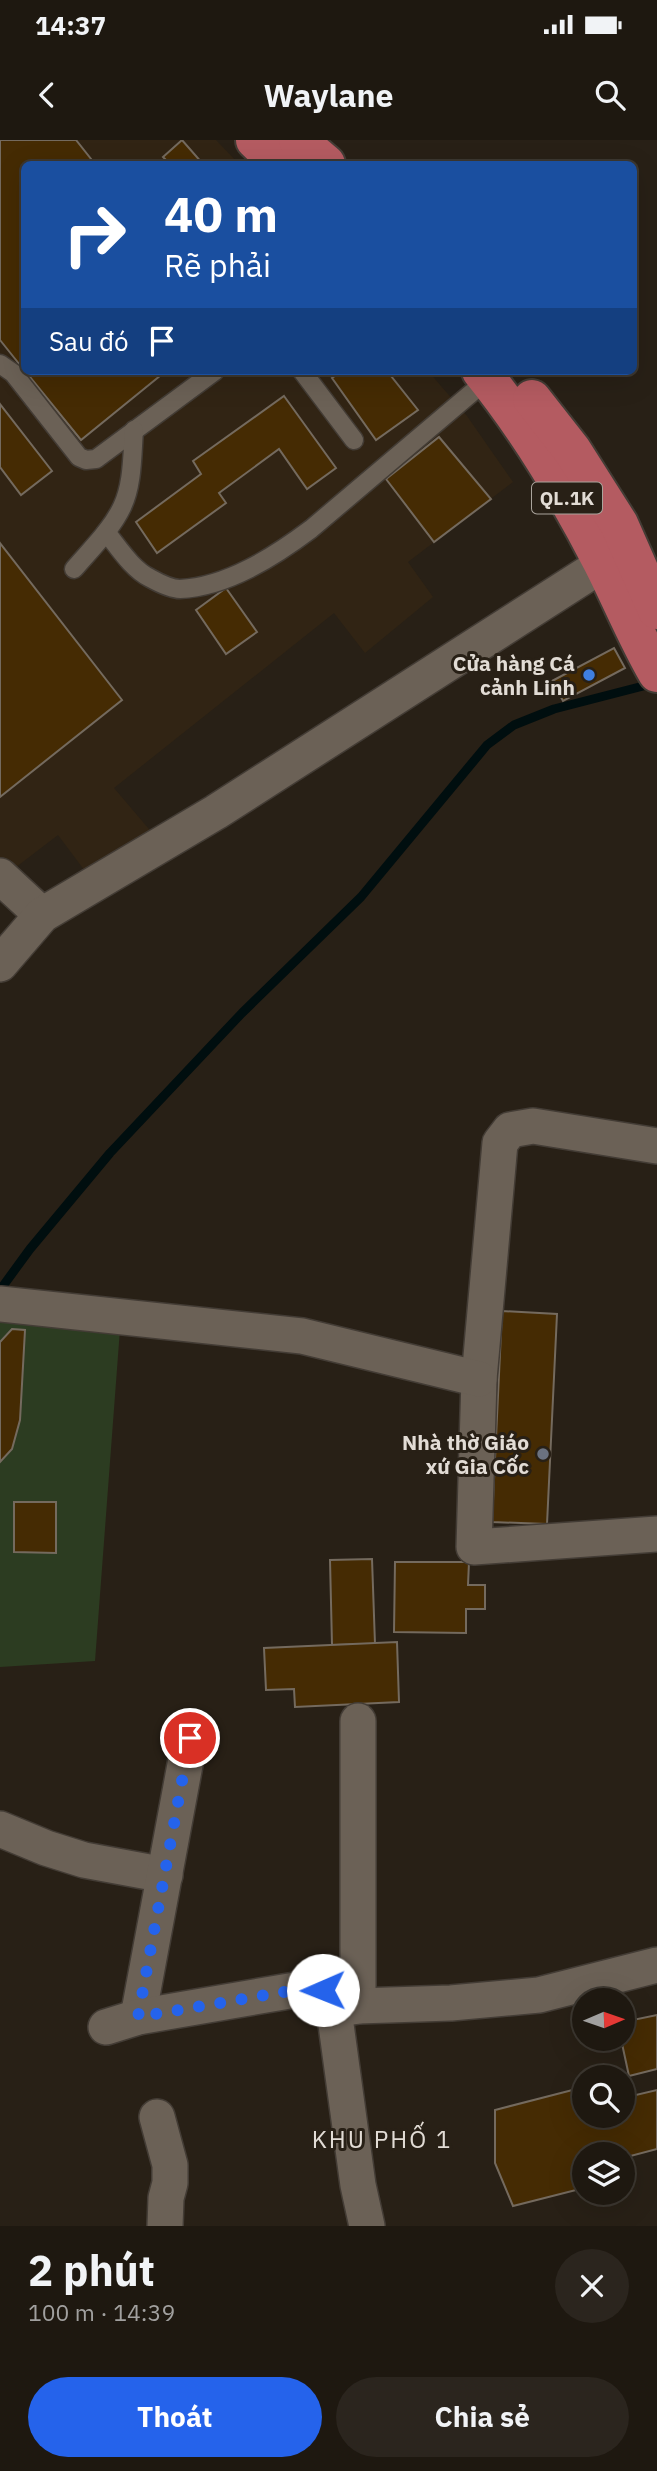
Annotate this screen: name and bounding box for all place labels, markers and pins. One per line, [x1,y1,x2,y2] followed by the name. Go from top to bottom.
[453,649,575,701] place label: Cửa hàng Cá cảnh Linh
[581,667,597,683] marker: Cửa hàng Cá cảnh Linh
[402,1428,529,1480] place label: Nhà thờ Giáo xứ Gia Cốc
[535,1446,551,1462] marker: Nhà thờ Giáo xứ Gia Cốc
[160,1708,220,1768] pin

